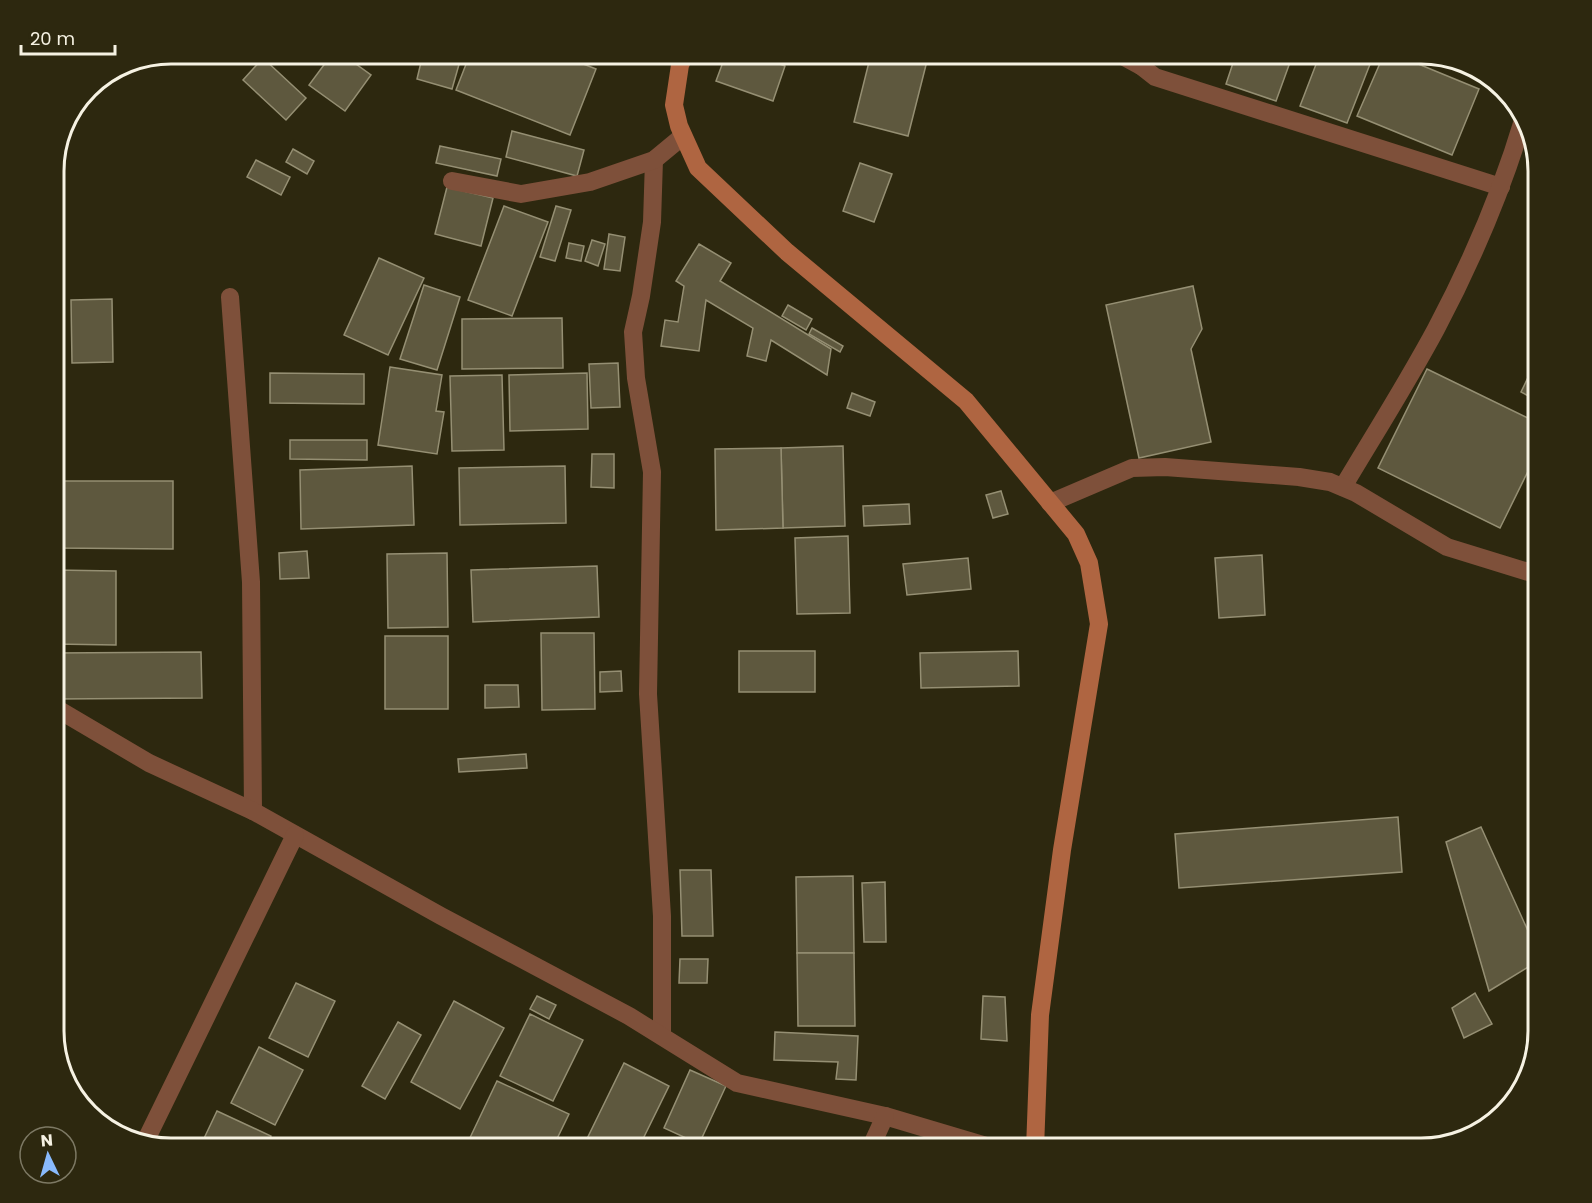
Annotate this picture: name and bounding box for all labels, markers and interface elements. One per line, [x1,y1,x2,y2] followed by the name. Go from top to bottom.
[21,18,116,56] scale bar
[30,26,75,51] text: 20 m
[18,1125,78,1185] north arrow
[40,1129,54,1153] text: N

